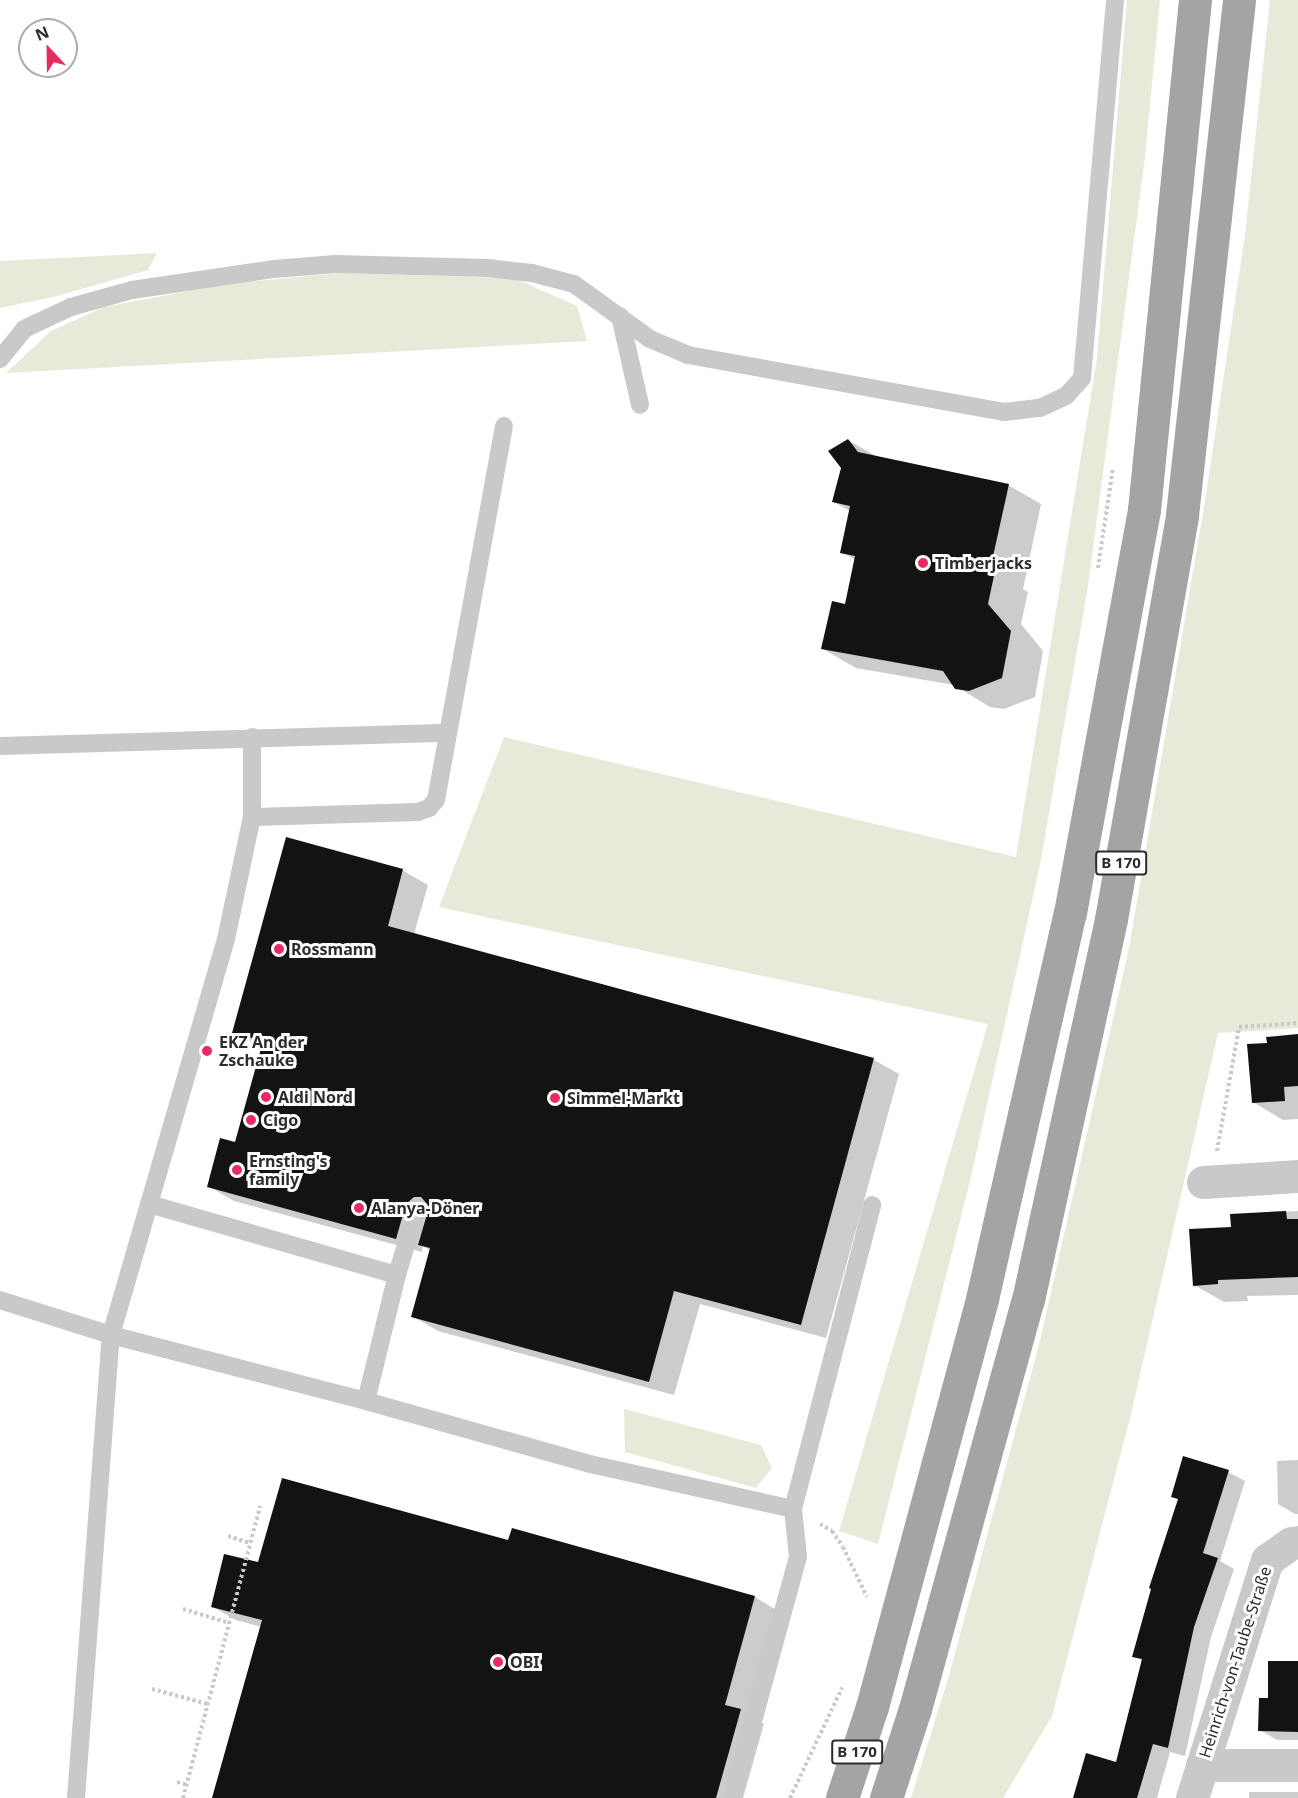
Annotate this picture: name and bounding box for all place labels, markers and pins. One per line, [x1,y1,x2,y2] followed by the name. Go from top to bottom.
[935,553,1032,573] place label: Timberjacks
[916,556,930,570] marker: Timberjacks
[291,939,374,959] place label: Rossmann
[272,942,286,956] marker: Rossmann
[219,1032,304,1070] place label: EKZ An der Zschauke
[200,1044,214,1058] marker: EKZ An der Zschauke
[278,1087,353,1107] place label: Aldi Nord
[567,1088,680,1108] place label: Simmel-Markt
[259,1090,273,1104] marker: Aldi Nord
[548,1091,562,1105] marker: Simmel-Markt
[263,1110,298,1130] place label: Cigo
[244,1113,258,1127] marker: Cigo
[249,1151,328,1189] place label: Ernsting's family
[230,1163,244,1177] marker: Ernsting's family
[371,1198,479,1218] place label: Alanya-Döner
[352,1201,366,1215] marker: Alanya-Döner
[510,1652,540,1672] place label: OBI
[491,1655,505,1669] marker: OBI

